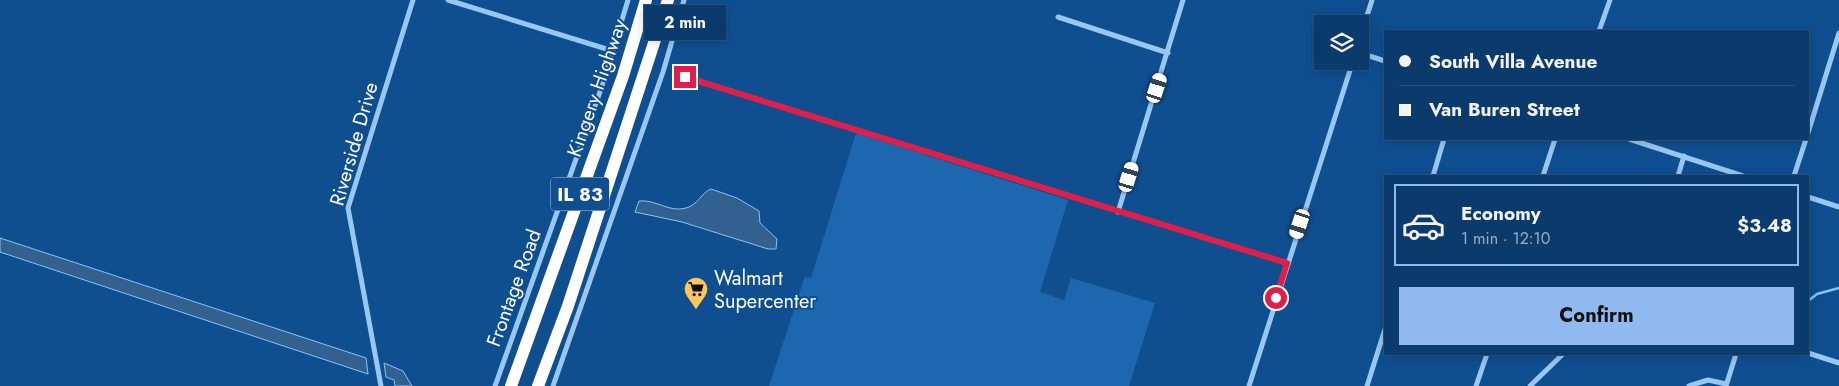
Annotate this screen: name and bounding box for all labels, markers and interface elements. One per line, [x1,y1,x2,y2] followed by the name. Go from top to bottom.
[644,5,726,40] callout: 2 min
[664,11,706,34] text: 2 min
[560,15,634,161] street label: Kingery Highway
[1314,15,1369,70] map controls
[1314,15,1369,70] button: layers
[1429,48,1597,75] text: South Villa Avenue
[674,66,696,88] route end
[1145,71,1168,105] car
[322,79,386,209] street label: Riverside Drive
[1429,96,1580,123] text: Van Buren Street
[1117,160,1140,194] car
[551,178,609,210] road number: IL 83
[1461,200,1541,227] text: Economy
[1401,203,1446,248] icon: car
[1288,207,1311,241] car
[1737,212,1792,239] text: $3.48
[479,225,549,351] street label: Frontage Road
[1461,227,1550,250] text: 1 min · 12:10
[714,264,816,316] place label: Walmart Supercenter
[683,276,709,310] supermarket icon: Walmart Supercenter
[1265,287,1287,309] route start
[1399,287,1794,345] button: Confirm

